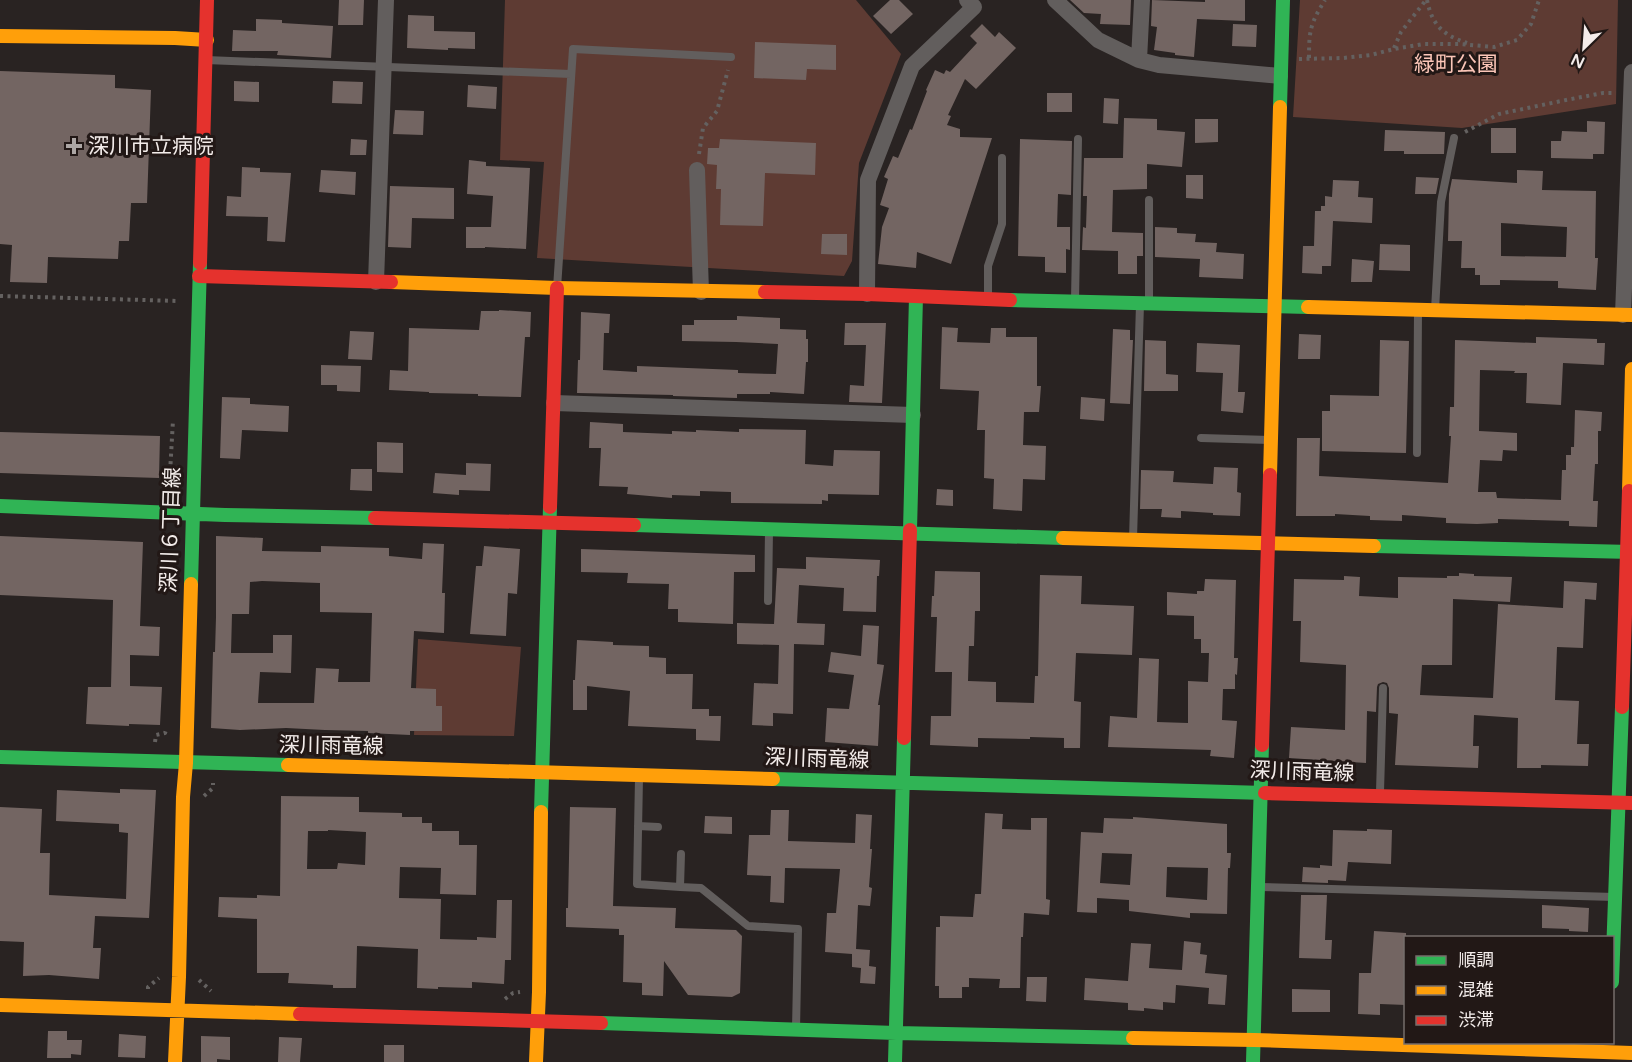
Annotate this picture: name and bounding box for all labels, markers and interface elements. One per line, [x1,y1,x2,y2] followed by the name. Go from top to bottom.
[1554,18,1614,78] north arrow
[1568,49,1588,72] text: N
[1414,52,1498,77] park label: 緑町公園
[88,134,214,159] place label: 深川市立病院
[65,137,83,155] marker: 深川市立病院
[156,467,186,593] street label: 深川６丁目線
[278,733,384,759] street label: 深川雨竜線
[764,745,870,773] street label: 深川雨竜線
[1249,758,1355,786] street label: 深川雨竜線
[1404,936,1614,1044] legend
[1458,949,1494,971] text: 順調
[1458,979,1494,1001] text: 混雑
[1458,1009,1494,1031] text: 渋滞

